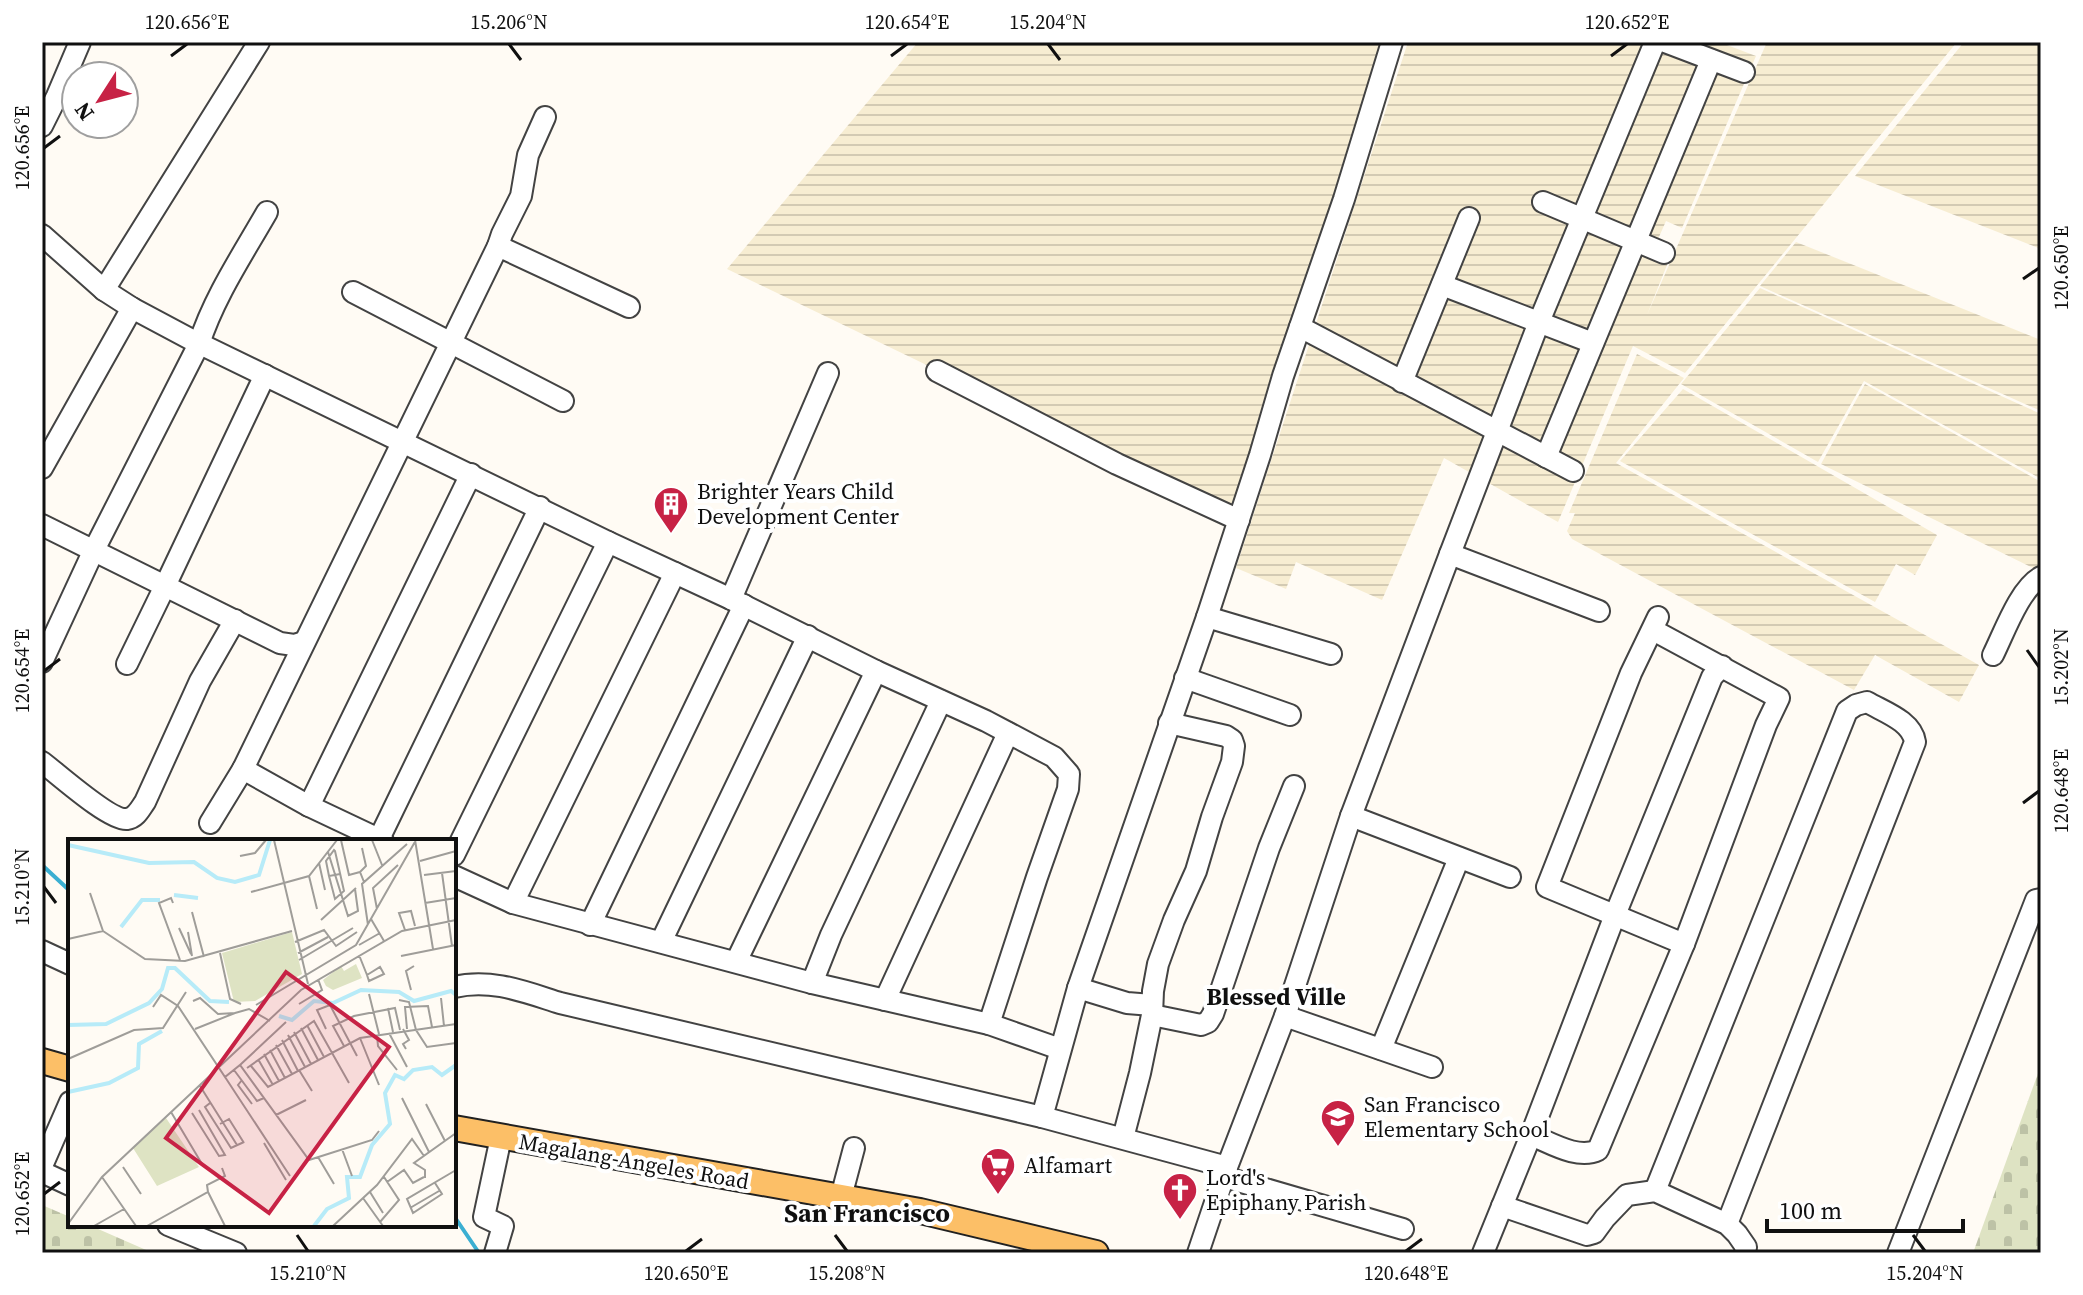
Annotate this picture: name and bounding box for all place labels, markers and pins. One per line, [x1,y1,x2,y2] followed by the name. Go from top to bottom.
[697,476,900,531] place label: Brighter Years Child Development Center
[652,485,690,535] building icon: Brighter Years Child Development Center
[1364,1089,1549,1144] place label: San Francisco Elementary School
[1319,1098,1357,1148] school or university icon: San Francisco Elementary School
[979,1146,1017,1196] supermarket icon: Alfamart
[1024,1150,1113,1180] place label: Alfamart
[1206,1162,1366,1217] place label: Lord's Epiphany Parish
[1161,1171,1199,1221] church icon: Lord's Epiphany Parish

